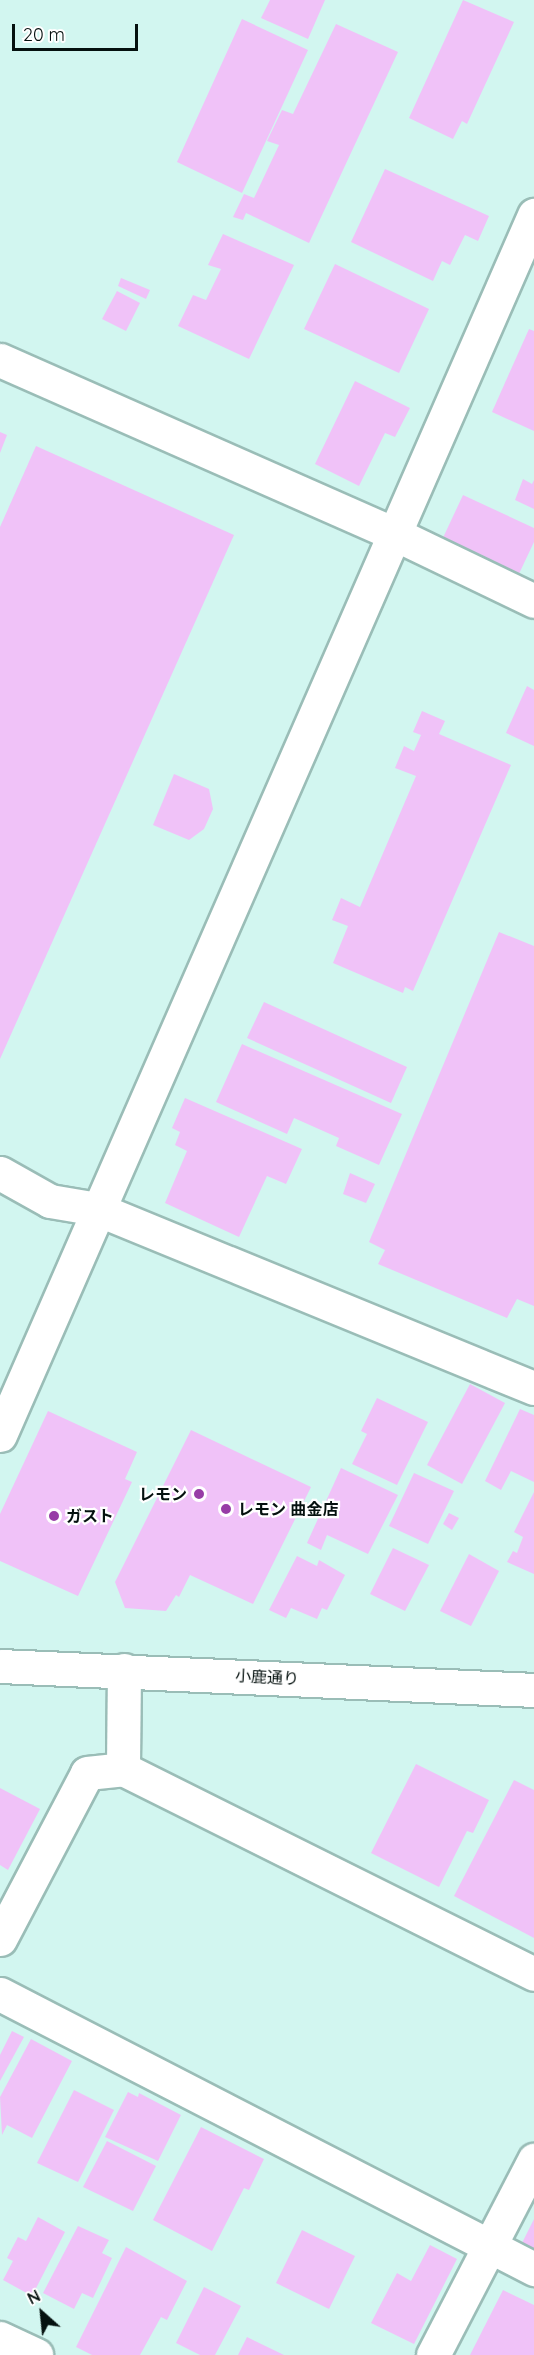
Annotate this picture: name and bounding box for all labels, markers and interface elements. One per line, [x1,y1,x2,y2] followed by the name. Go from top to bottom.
[15,12,141,50] scale bar
[23,23,65,46] text: 20 m
[139,1484,187,1504] place label: レモン
[192,1487,206,1501] marker: レモン
[238,1499,338,1519] place label: レモン 曲金店
[219,1502,233,1516] marker: レモン 曲金店
[66,1506,114,1526] place label: ガスト
[47,1509,61,1523] marker: ガスト
[235,1666,299,1688] street label: 小鹿通り
[12,2283,72,2343] north arrow
[24,2285,44,2309] text: N

